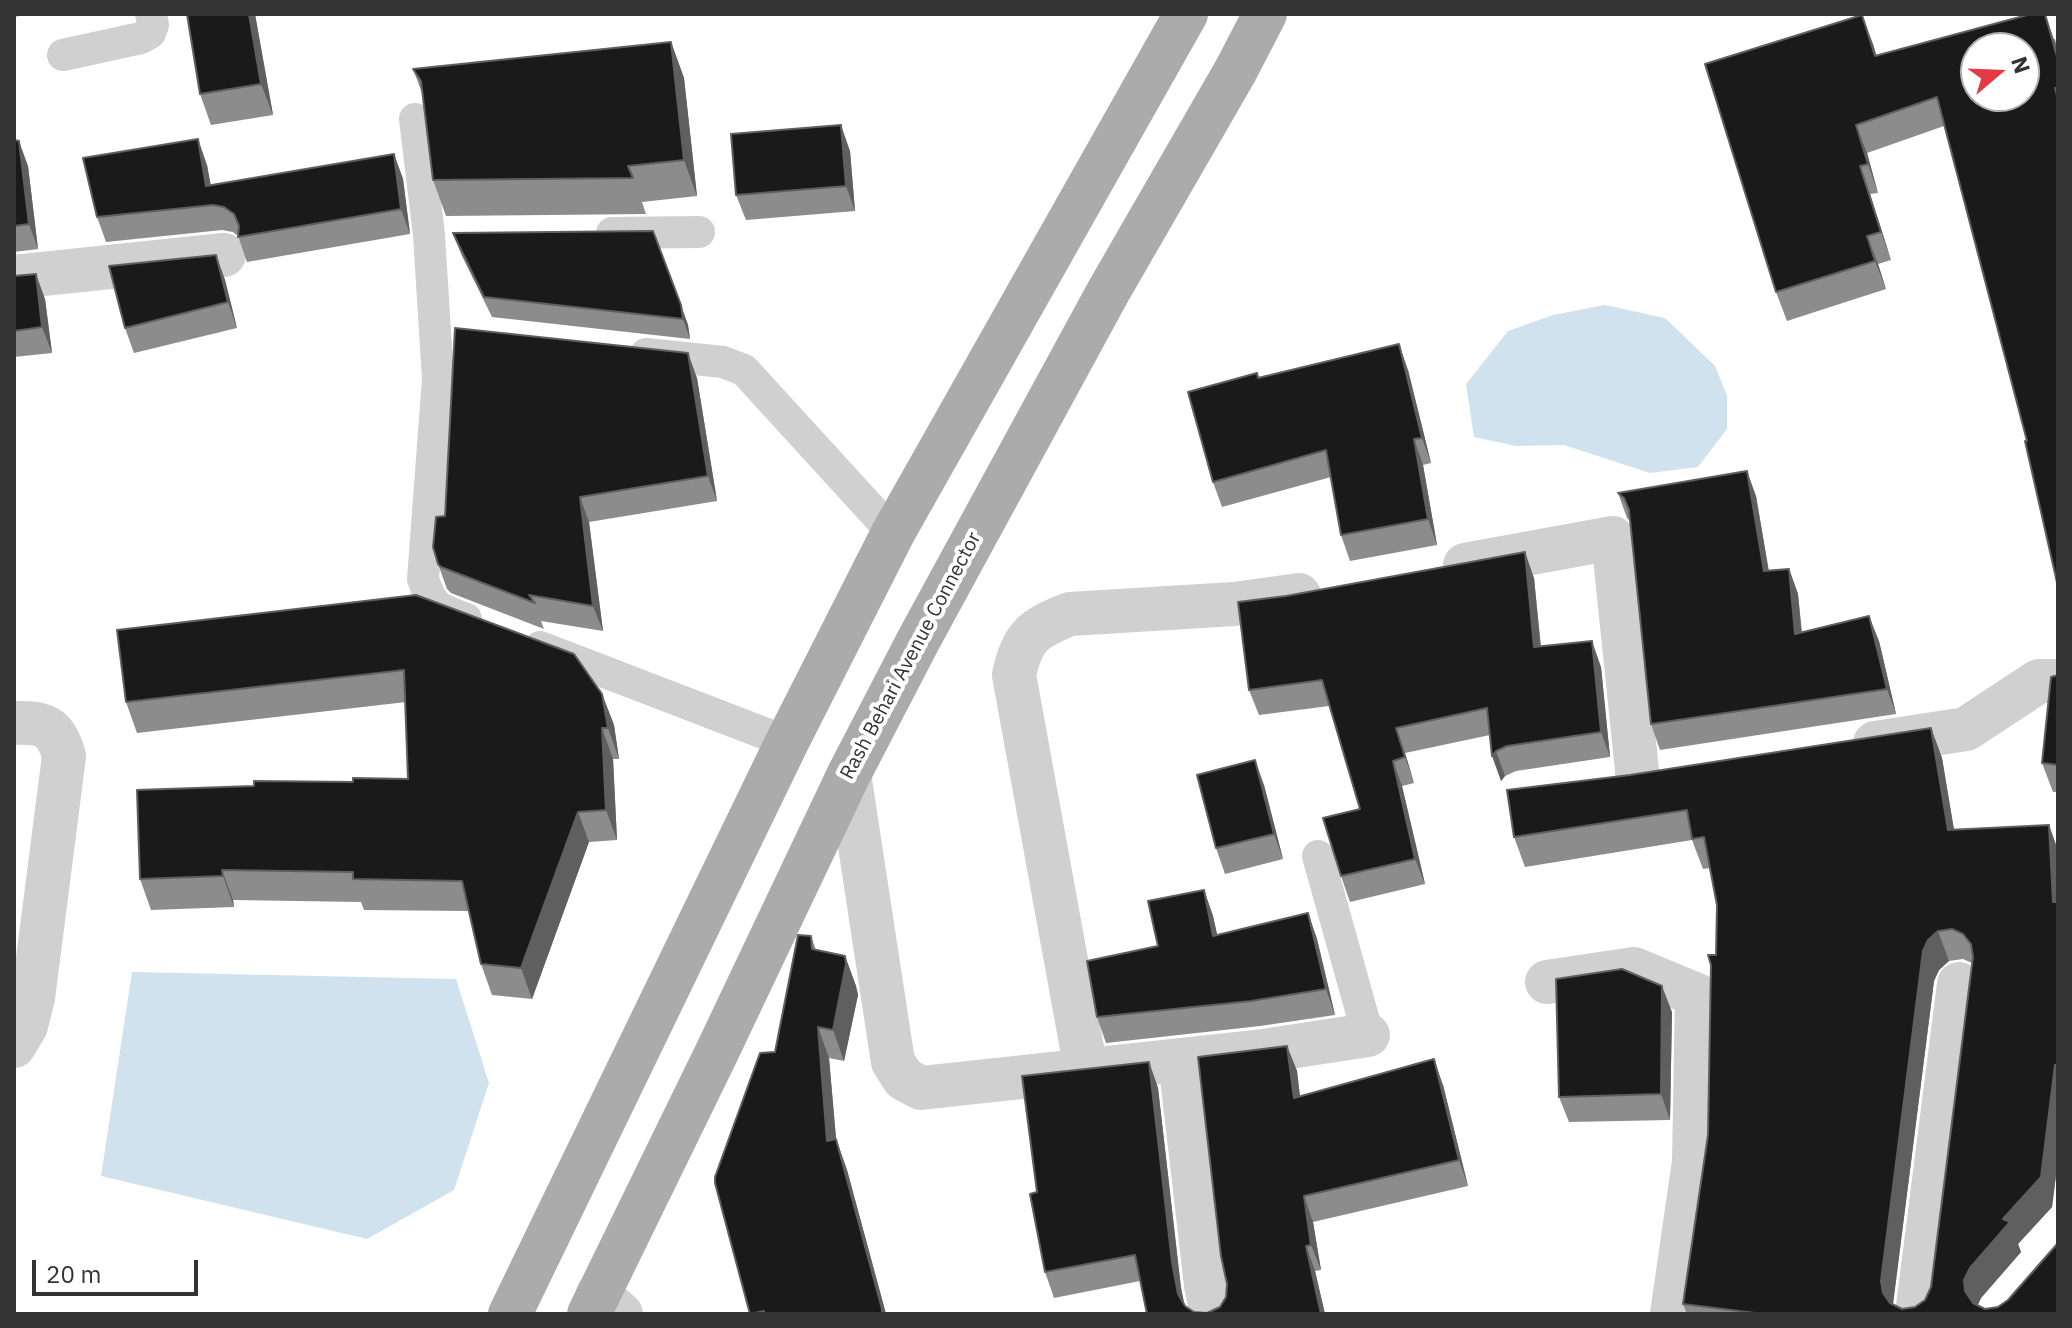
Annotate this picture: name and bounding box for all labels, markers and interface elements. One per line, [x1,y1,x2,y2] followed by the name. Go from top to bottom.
[1960,32,2040,112] north arrow
[2005,52,2038,77] text: N
[835,528,987,784] street label: Rash Behari Avenue Connector
[36,1244,202,1294] scale bar
[46,1258,101,1290] text: 20 m

